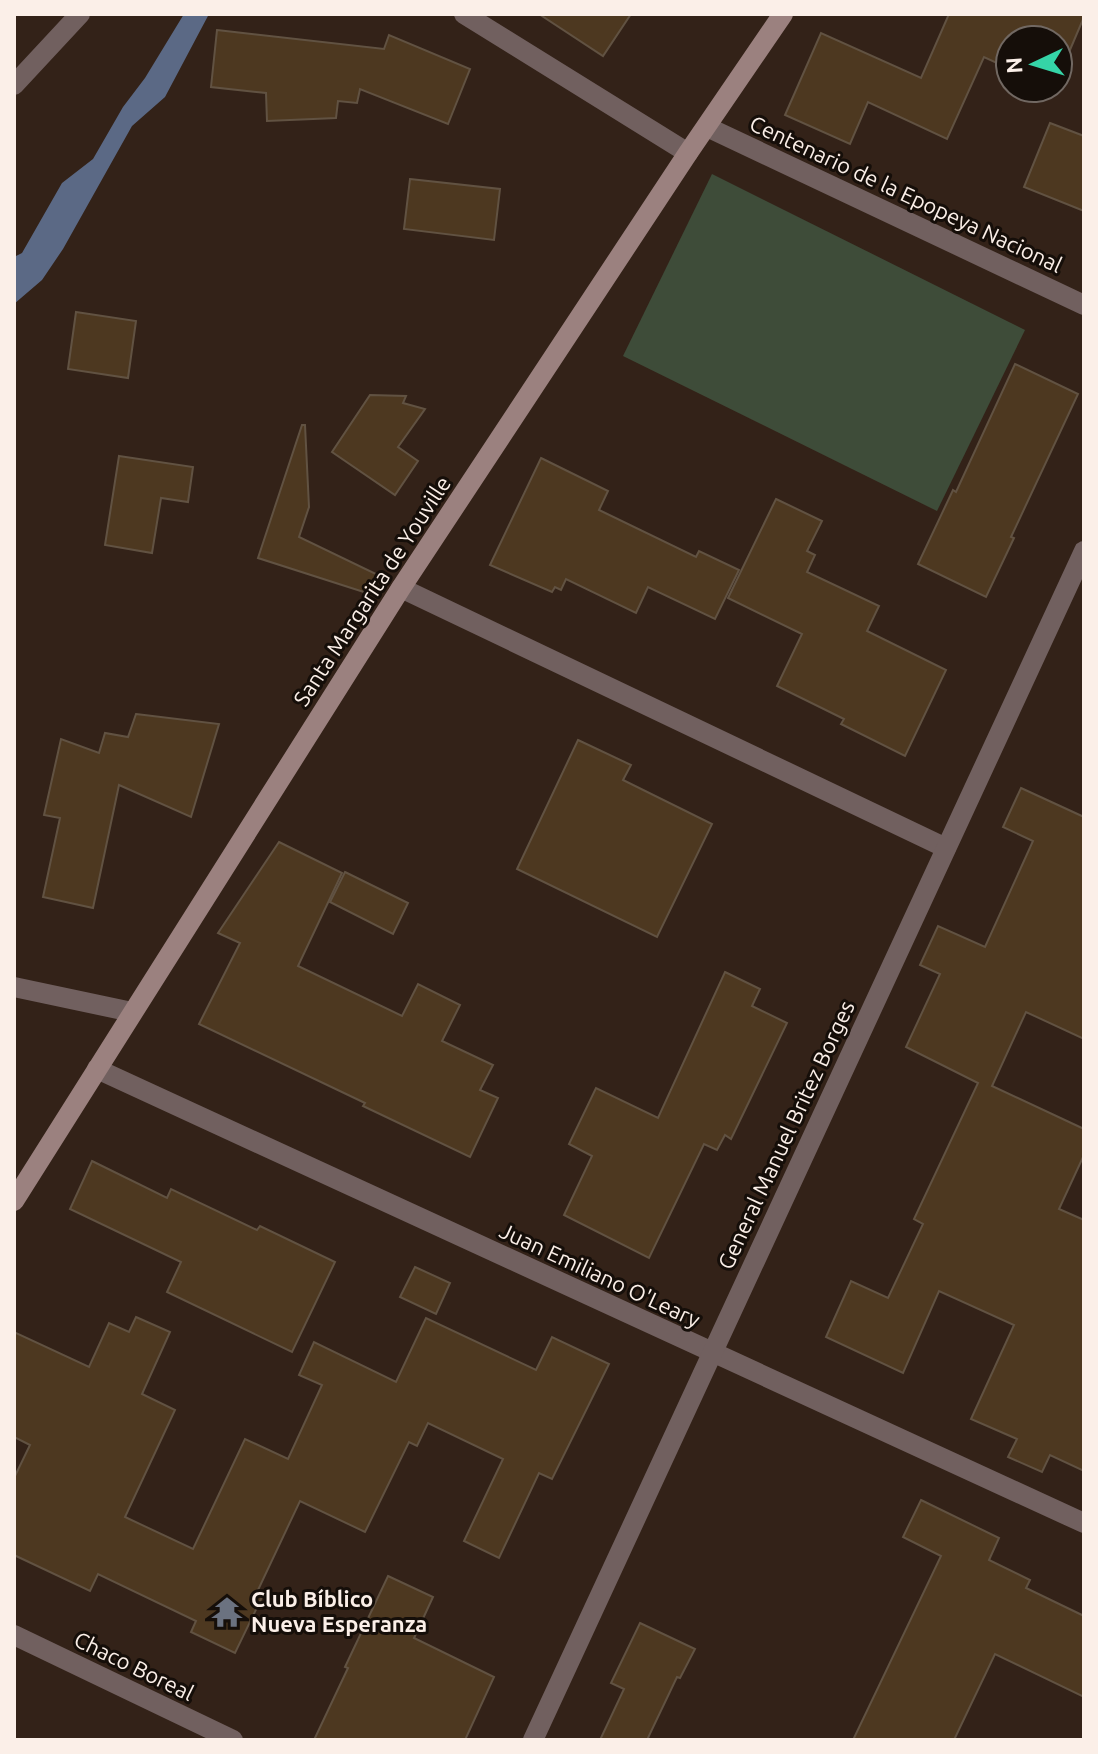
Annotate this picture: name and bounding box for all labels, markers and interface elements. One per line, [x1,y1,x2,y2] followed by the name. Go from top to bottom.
[994,24,1074,104] north arrow
[1001,56,1027,74] text: N
[746,110,1067,277] street label: Centenario de la Epopeya Nacional
[288,471,455,710] street label: Santa Margarita de Youville
[712,997,859,1273] street label: General Manuel Britez Borges
[496,1217,705,1332] street label: Juan Emiliano O'Leary
[251,1586,427,1636] place label: Club Bíblico Nueva Esperanza
[210,1595,244,1629] temple icon: Club Bíblico Nueva Esperanza
[70,1626,198,1705] street label: Chaco Boreal

